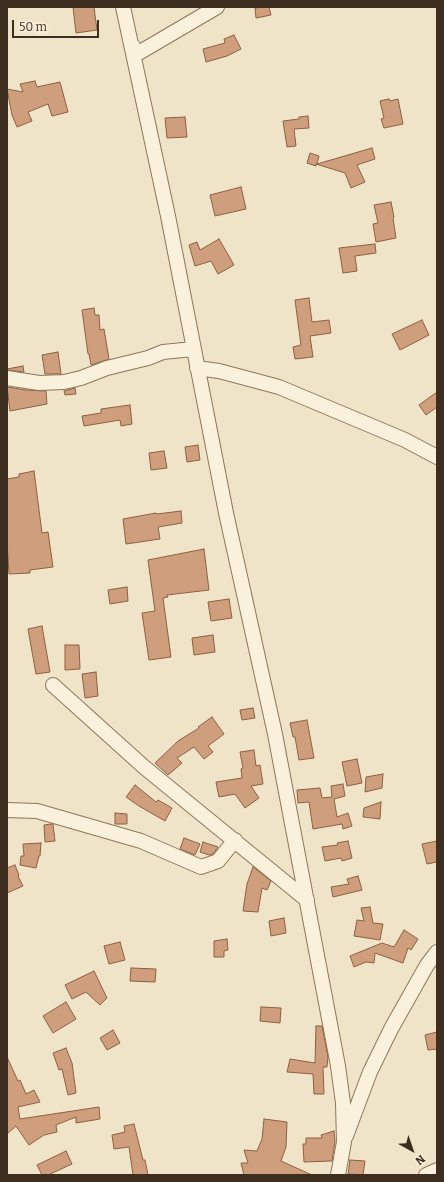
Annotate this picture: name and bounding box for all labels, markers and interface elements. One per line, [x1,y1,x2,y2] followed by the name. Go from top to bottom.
[14,12,101,38] scale bar
[19,20,47,34] text: 50 m
[392,1130,432,1170] north arrow
[413,1152,427,1167] text: N

